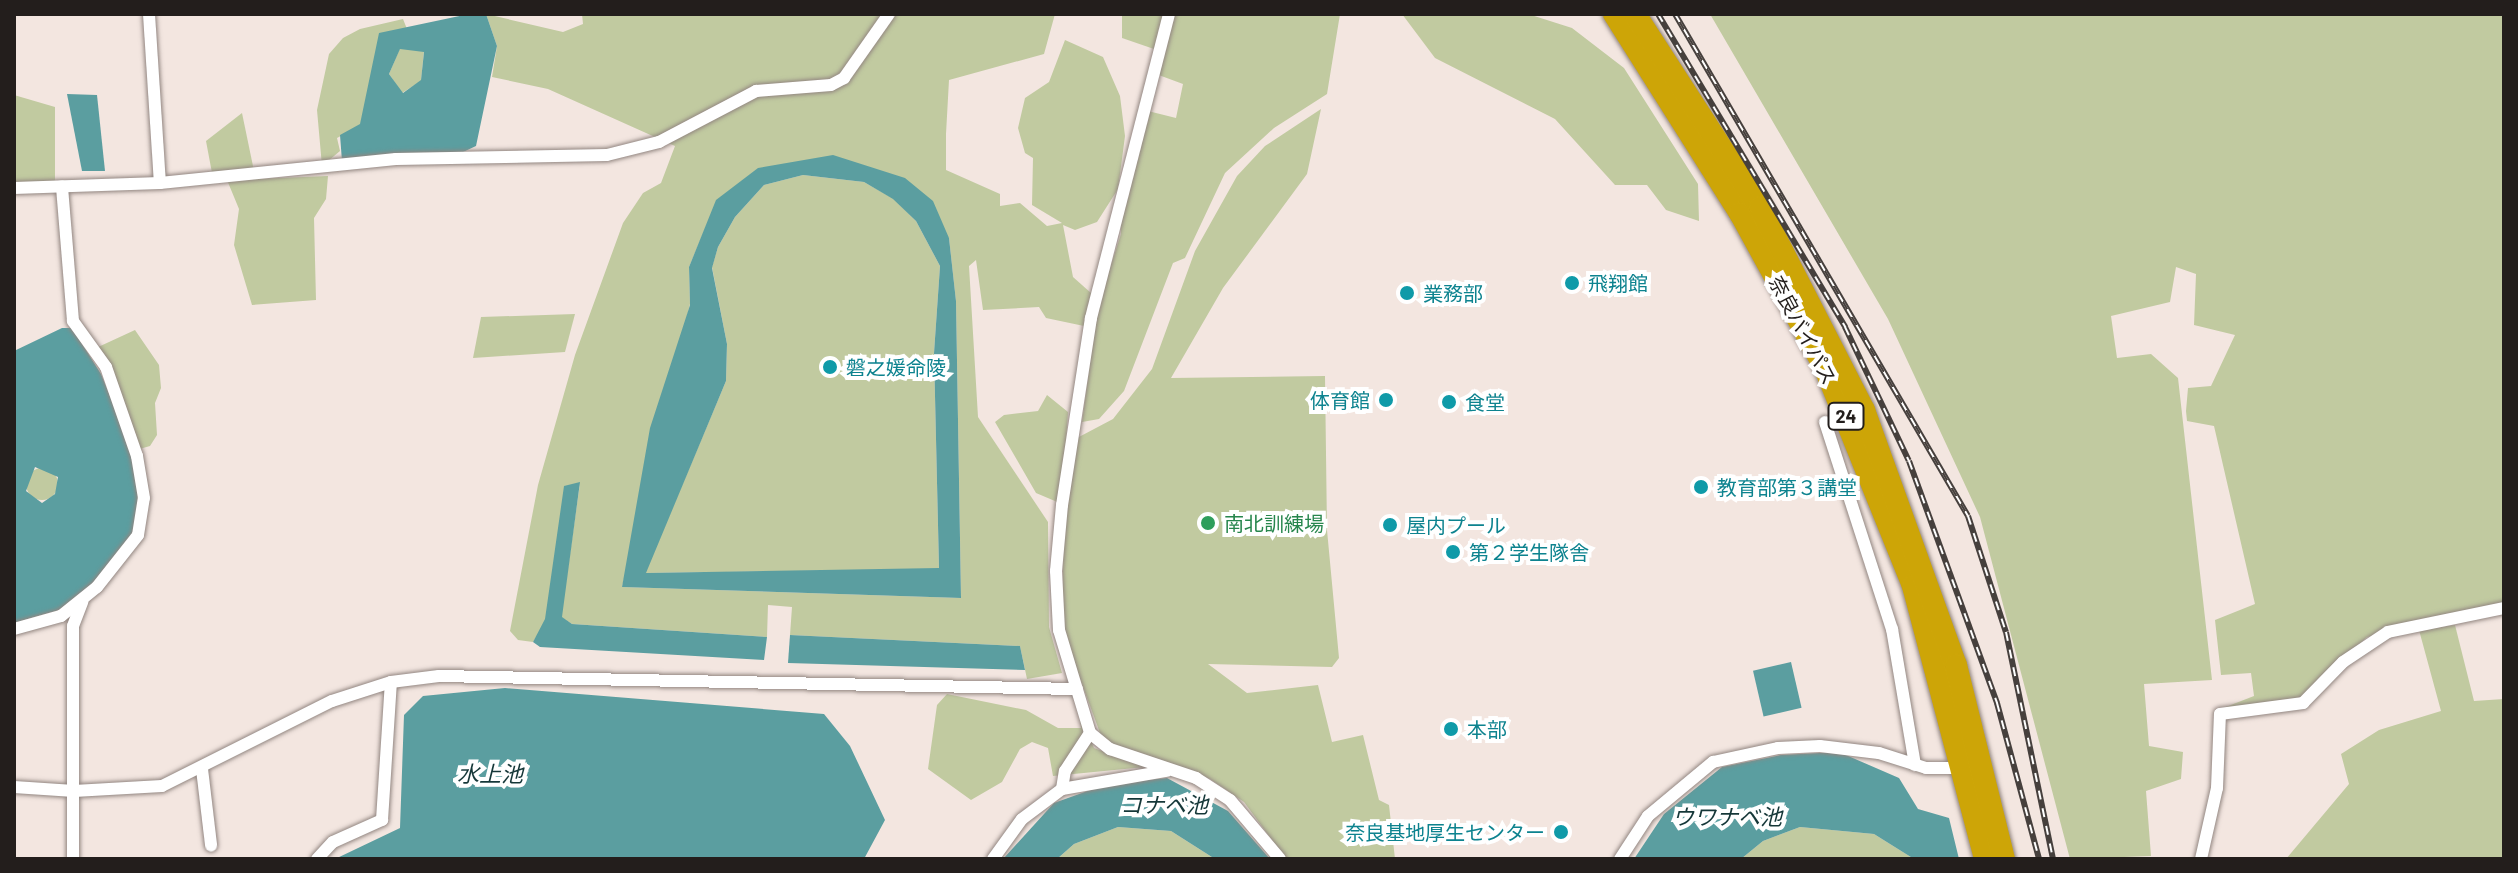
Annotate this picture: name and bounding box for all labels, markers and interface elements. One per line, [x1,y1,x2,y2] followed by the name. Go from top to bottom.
[1588,271,1648,295] place label: 飛翔館
[1764,271,1842,389] street label: 奈良バイパス
[1563,274,1581,292] marker: 飛翔館
[1423,281,1483,305] place label: 業務部
[1398,284,1416,302] marker: 業務部
[846,355,946,379] place label: 磐之媛命陵
[821,358,839,376] marker: 磐之媛命陵
[1310,388,1370,412] place label: 体育館
[1465,390,1505,414] place label: 食堂
[1377,391,1395,409] marker: 体育館
[1440,393,1458,411] marker: 食堂
[1826,402,1866,430] road number: 24
[1717,475,1857,499] place label: 教育部第３講堂
[1692,478,1710,496] marker: 教育部第３講堂
[1224,511,1324,535] place label: 南北訓練場
[1406,513,1506,537] place label: 屋内プール
[1199,514,1217,532] marker: 南北訓練場
[1381,516,1399,534] marker: 屋内プール
[1469,540,1589,564] place label: 第２学生隊舎
[1444,543,1462,561] marker: 第２学生隊舎
[1467,717,1507,741] place label: 本部
[1442,720,1460,738] marker: 本部
[457,761,523,787] water label: 水上池
[1120,792,1208,818] water label: コナベ池
[1672,804,1782,830] water label: ウワナベ池
[1345,820,1545,844] place label: 奈良基地厚生センター
[1552,823,1570,841] marker: 奈良基地厚生センター

